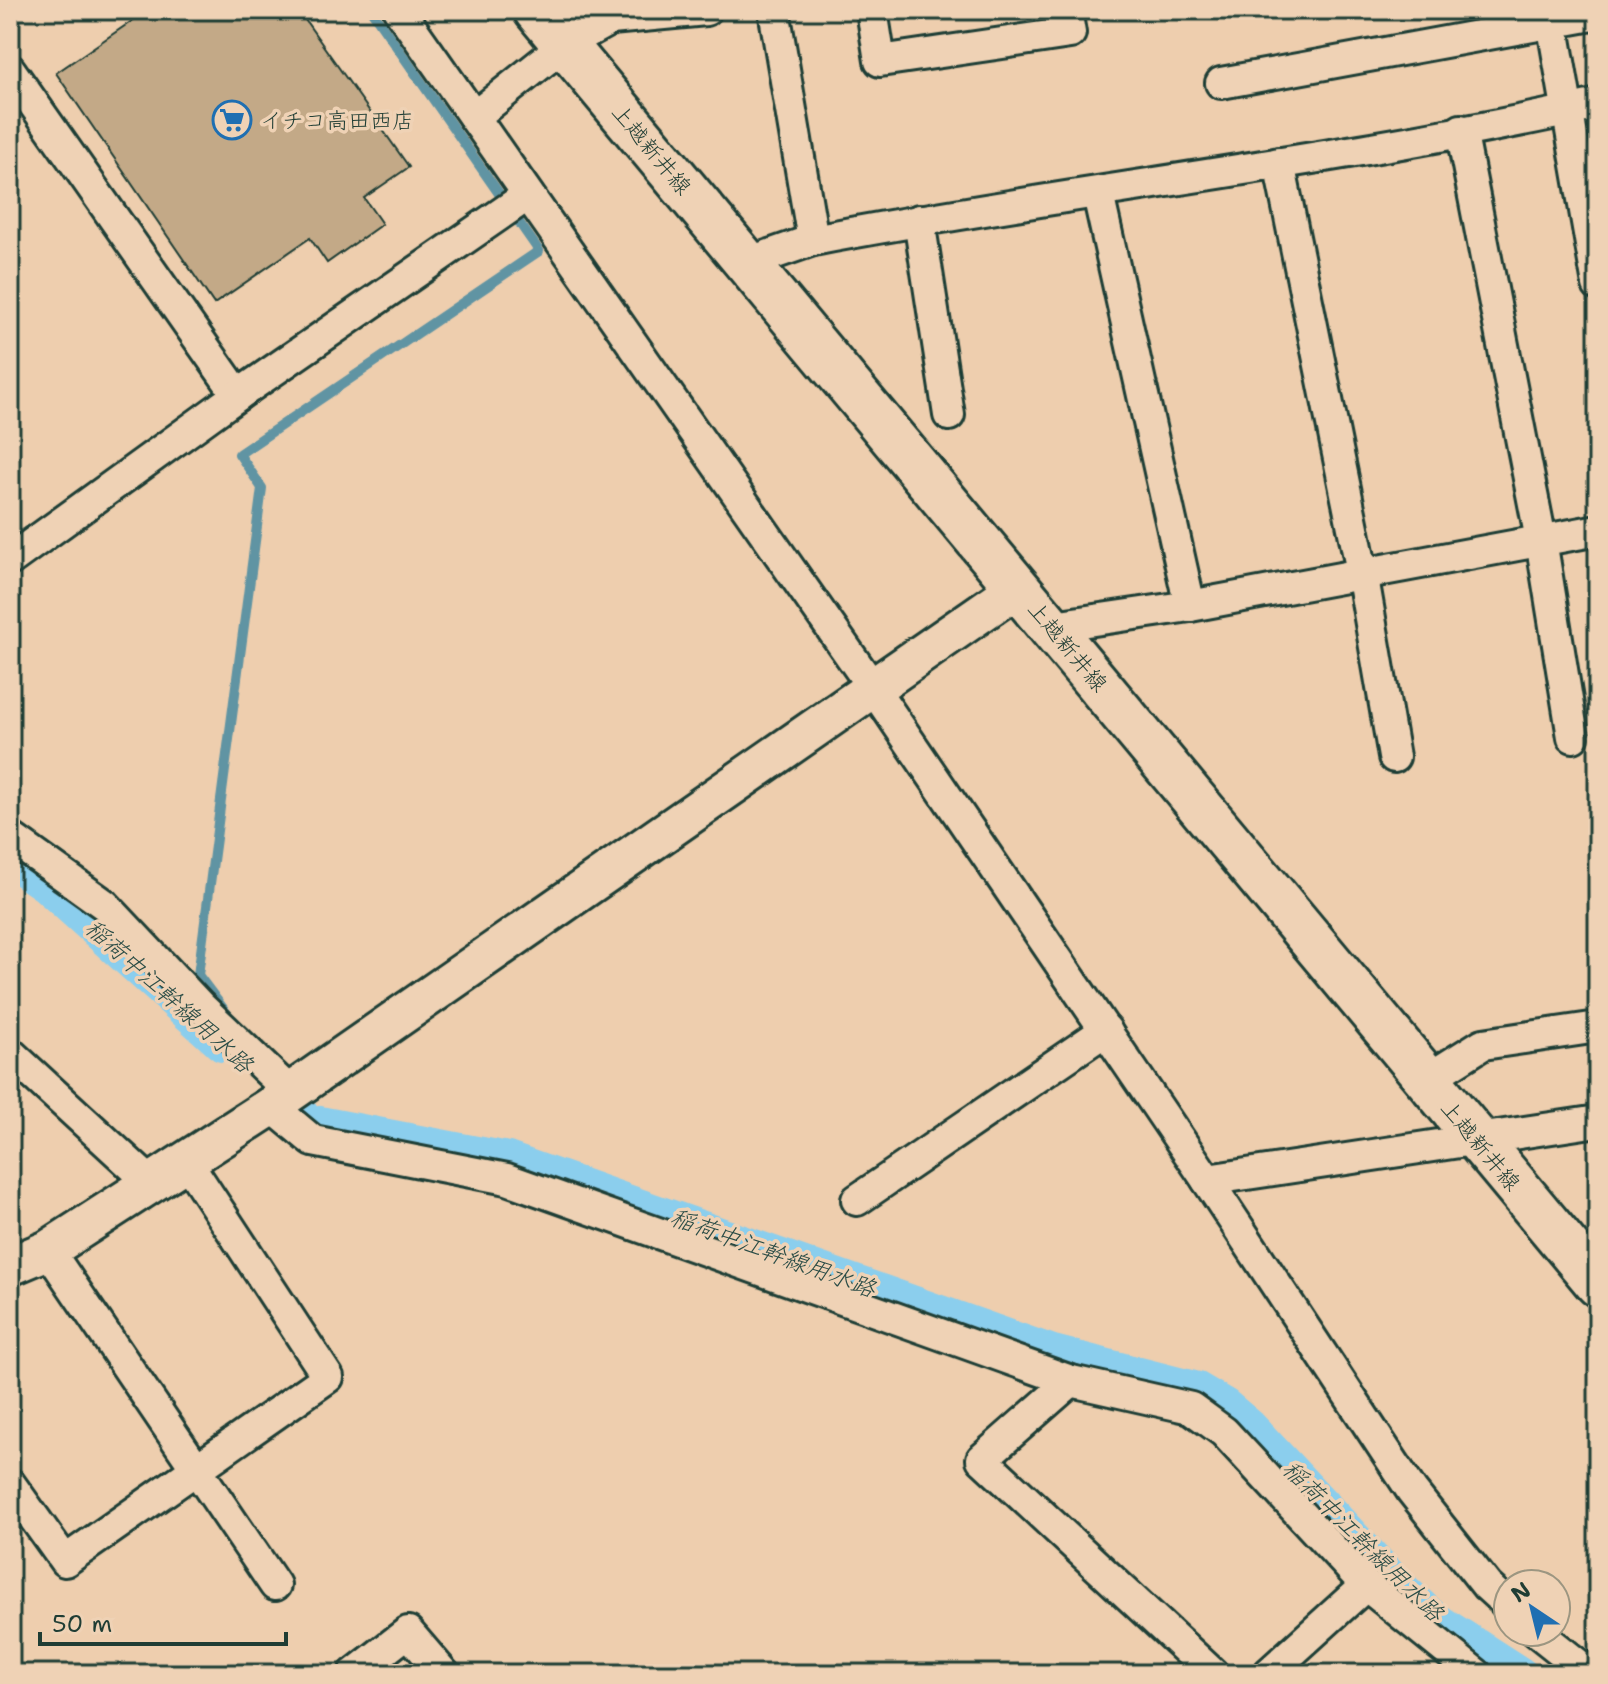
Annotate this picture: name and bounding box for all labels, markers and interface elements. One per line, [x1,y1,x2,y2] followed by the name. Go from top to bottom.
[605,98,698,201] street label: 上越新井線
[211,99,253,141] supermarket icon: イチコ高田西店
[260,106,414,135] place label: イチコ高田西店
[1021,595,1114,698] street label: 上越新井線
[78,912,261,1081] water label: 稲荷中江幹線用水路
[1434,1094,1527,1197] street label: 上越新井線
[666,1201,882,1306] water label: 稲荷中江幹線用水路
[1275,1453,1452,1630] water label: 稲荷中江幹線用水路
[1492,1568,1572,1648] north arrow
[1505,1575,1536,1609] text: N
[40,1596,286,1646] scale bar
[52,1608,112,1640] text: 50 m

